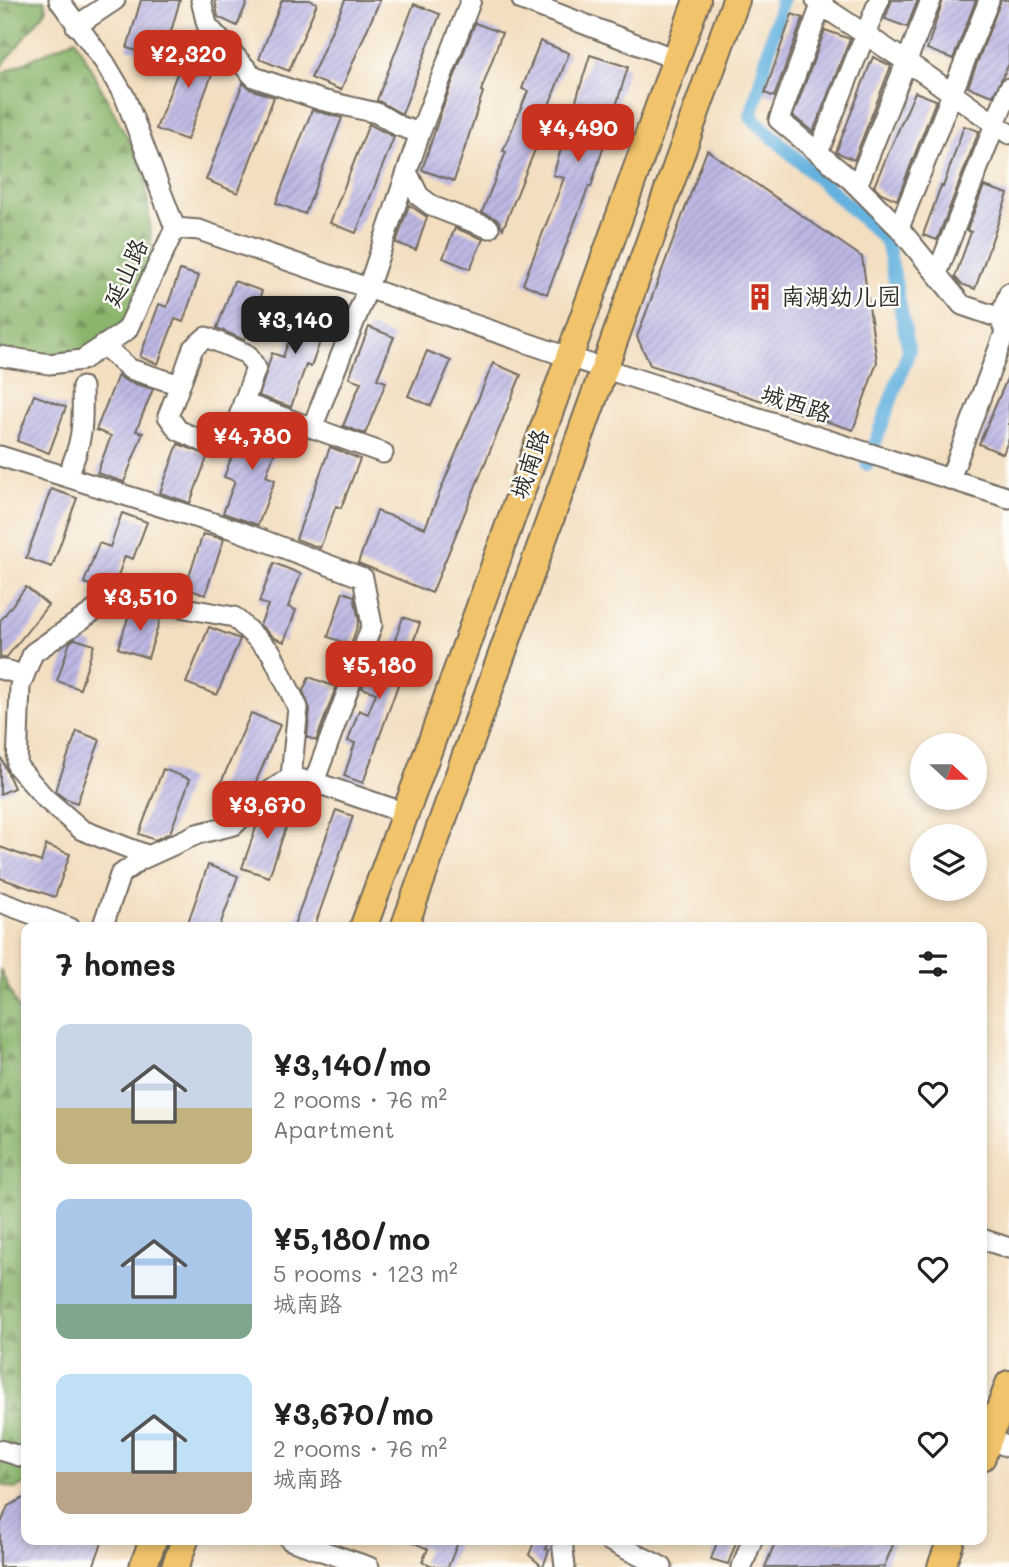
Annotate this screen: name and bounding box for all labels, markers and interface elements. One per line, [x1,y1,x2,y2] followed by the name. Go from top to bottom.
[131,31,245,90] pin: ¥2,320
[150,38,226,68] text: ¥2,320
[521,104,635,164] pin: ¥4,490
[538,112,618,142] text: ¥4,490
[95,233,154,312] street label: 延山路
[781,280,901,311] place label: 南湖幼儿园
[745,282,775,312] building icon: 南湖幼儿园
[238,296,352,356] pin: ¥3,140
[257,304,333,334] text: ¥3,140
[757,377,835,428] street label: 城西路
[195,412,309,472] pin: ¥4,780
[213,420,291,450] text: ¥4,780
[502,424,555,503] street label: 城南路
[83,574,197,633] pin: ¥3,510
[103,581,177,611] text: ¥3,510
[322,642,436,701] pin: ¥5,180
[342,649,416,679] text: ¥5,180
[910,733,987,810] north arrow
[910,733,987,901] map controls
[210,782,324,841] pin: ¥3,670
[228,789,306,819] text: ¥3,670
[910,824,987,901] button: layers
[56,944,176,984] text: 7 homes
[914,945,952,983] icon: filters
[273,1044,431,1084] text: ¥3,140/mo
[112,1052,196,1136] icon: home
[914,1075,952,1113] icon: heart
[273,1084,447,1114] text: 2 rooms · 76 m²
[273,1114,395,1144] text: Apartment
[273,1218,430,1258] text: ¥5,180/mo
[112,1227,196,1311] icon: home
[914,1250,952,1288] icon: heart
[273,1258,458,1288] text: 5 rooms · 123 m²
[273,1288,342,1318] text: 城南路
[273,1393,434,1433] text: ¥3,670/mo
[112,1402,196,1486] icon: home
[914,1425,952,1463] icon: heart
[273,1433,447,1463] text: 2 rooms · 76 m²
[273,1463,342,1493] text: 城南路

